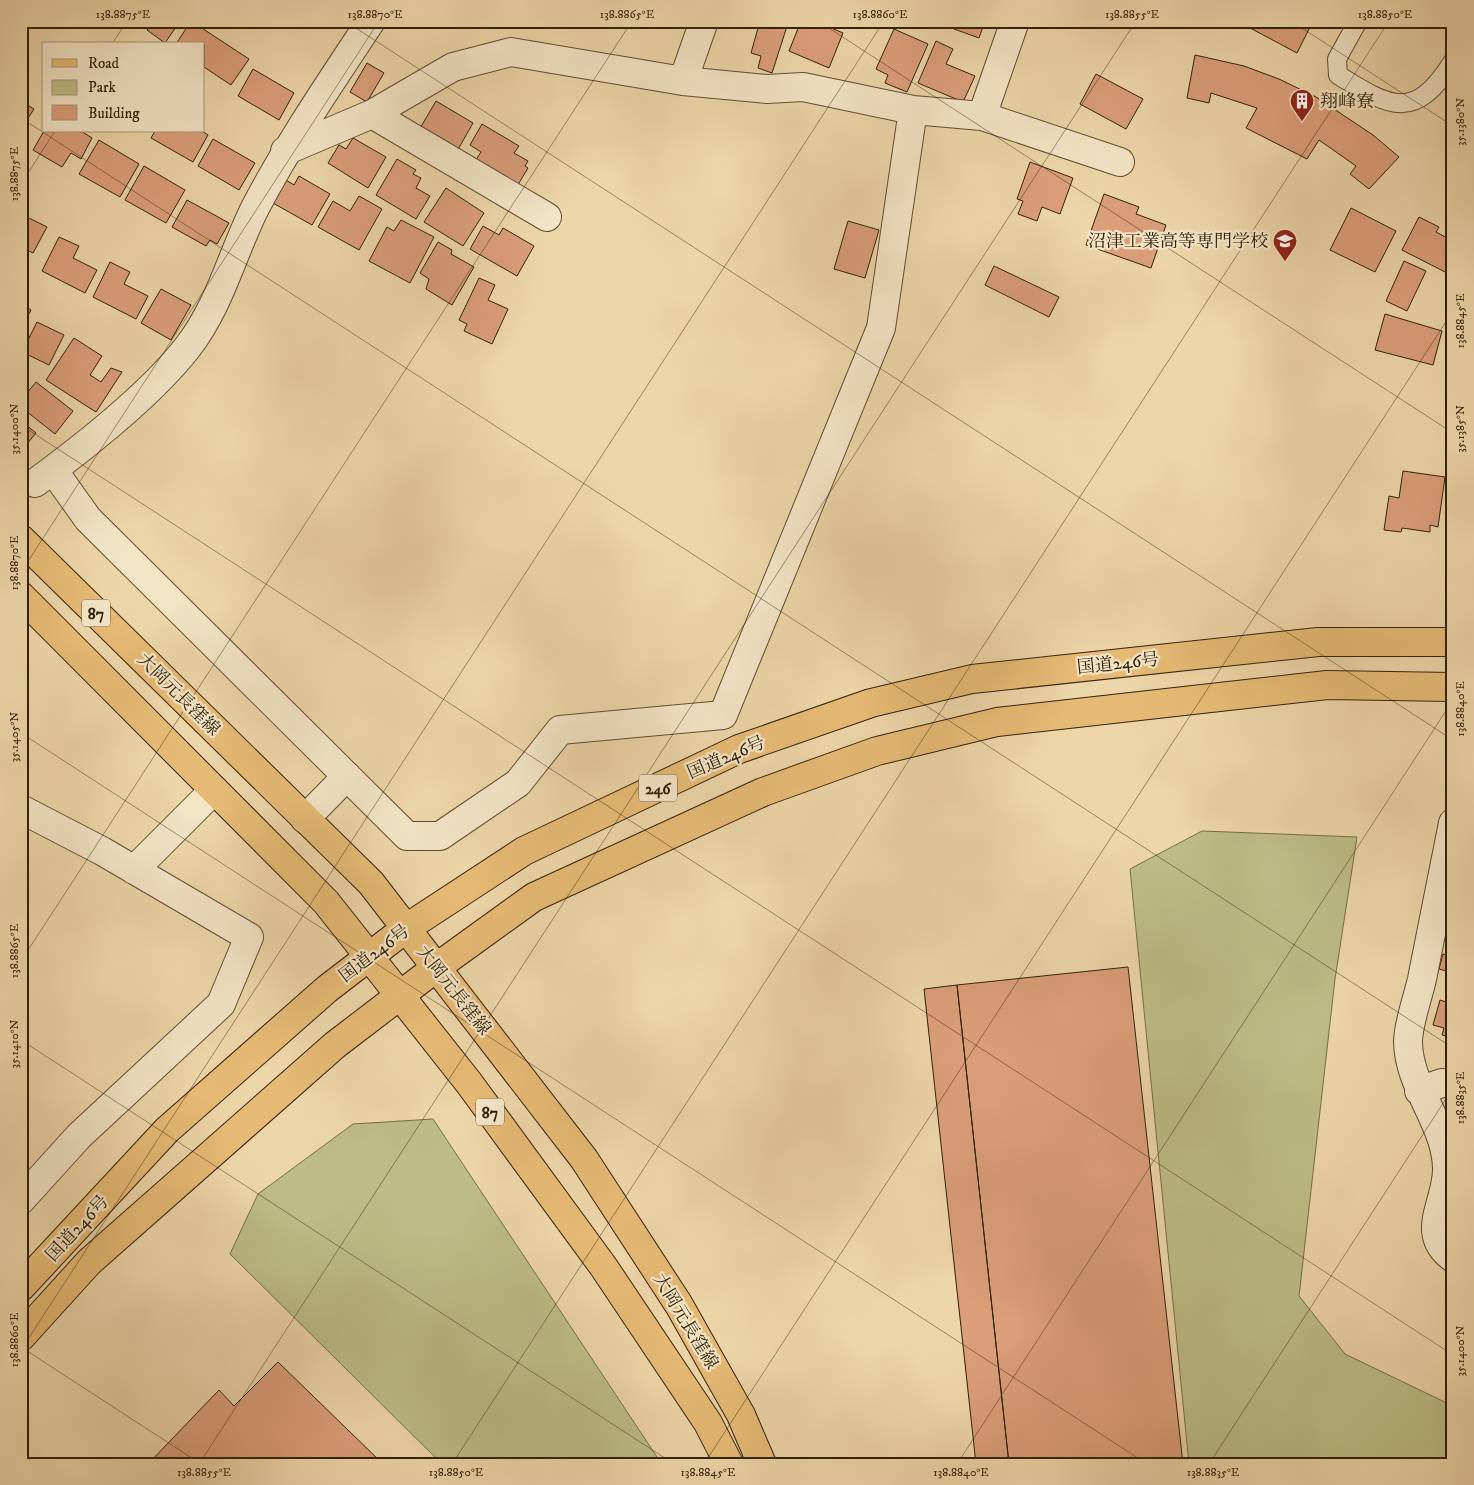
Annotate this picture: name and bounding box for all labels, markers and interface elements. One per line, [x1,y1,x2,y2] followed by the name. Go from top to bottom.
[96,7,151,22] text: 138.8875°E
[348,7,403,22] text: 138.8870°E
[600,7,655,22] text: 138.8865°E
[853,7,908,22] text: 138.8860°E
[1105,7,1160,22] text: 138.8855°E
[1358,7,1413,22] text: 138.8850°E
[42,42,205,132] legend
[88,54,120,73] text: Road
[88,78,117,97] text: Park
[1289,88,1315,122] building icon: 翔峰寮
[1320,91,1374,113] place label: 翔峰寮
[1453,98,1468,146] text: 35.1380°N
[88,104,140,123] text: Building
[7,146,22,201] text: 138.8875°E
[1272,228,1298,262] school or university icon: 沼津工業高等専門学校
[1088,231,1268,253] place label: 沼津工業高等専門学校
[1453,293,1468,348] text: 138.8845°E
[7,403,22,454] text: 35.1400°N
[1453,405,1468,453] text: 35.1385°N
[7,535,22,590] text: 138.8870°E
[82,600,110,626] road number: 87
[132,649,224,741] street label: 大岡元長窪線
[1076,649,1160,679] street label: 国道246号
[1453,681,1468,737] text: 138.8840°E
[7,712,22,762] text: 35.1405°N
[684,732,769,784] street label: 国道246号
[639,774,677,801] road number: 246
[335,920,414,987] street label: 国道246号
[7,923,22,978] text: 138.8865°E
[411,941,495,1040] street label: 大岡元長窪線
[7,1019,22,1068] text: 35.1410°N
[1453,1071,1468,1124] text: 138.8835°E
[476,1098,504,1126] road number: 87
[42,1191,114,1266] street label: 国道246号
[648,1270,722,1373] street label: 大岡元長窪線
[7,1312,22,1367] text: 138.8860°E
[1453,1325,1468,1376] text: 35.1400°N
[177,1465,232,1480] text: 138.8855°E
[429,1465,484,1480] text: 138.8850°E
[681,1465,736,1480] text: 138.8845°E
[933,1465,989,1480] text: 138.8840°E
[1187,1465,1240,1480] text: 138.8835°E

